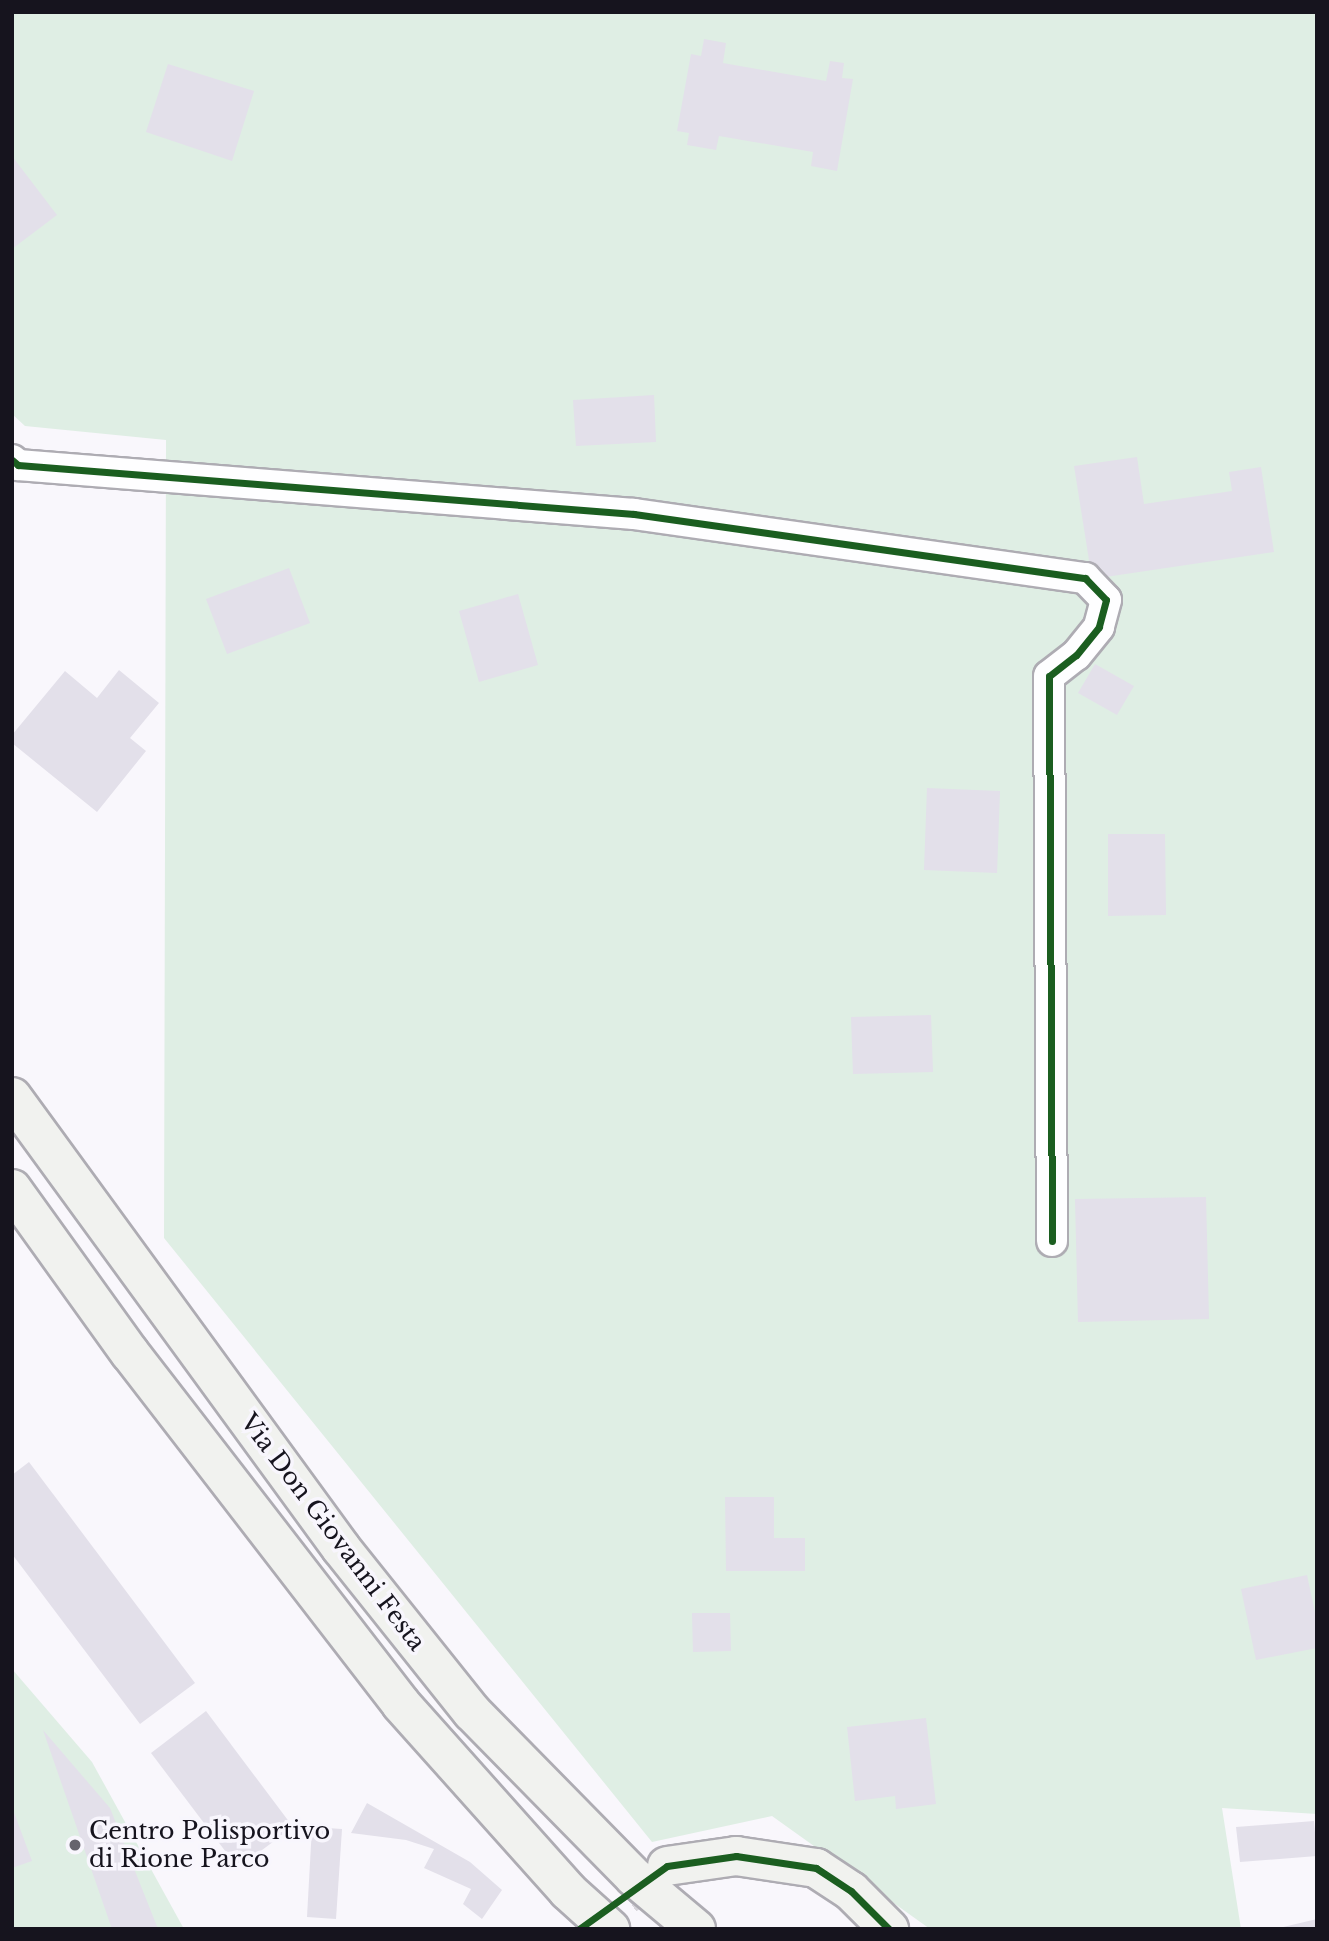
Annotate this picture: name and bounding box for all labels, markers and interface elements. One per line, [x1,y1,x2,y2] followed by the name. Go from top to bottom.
[234,1408,432,1656] street label: Via Don Giovanni Festa
[89,1817,330,1873] place label: Centro Polisportivo di Rione Parco
[67,1837,83,1853] marker: Centro Polisportivo di Rione Parco

